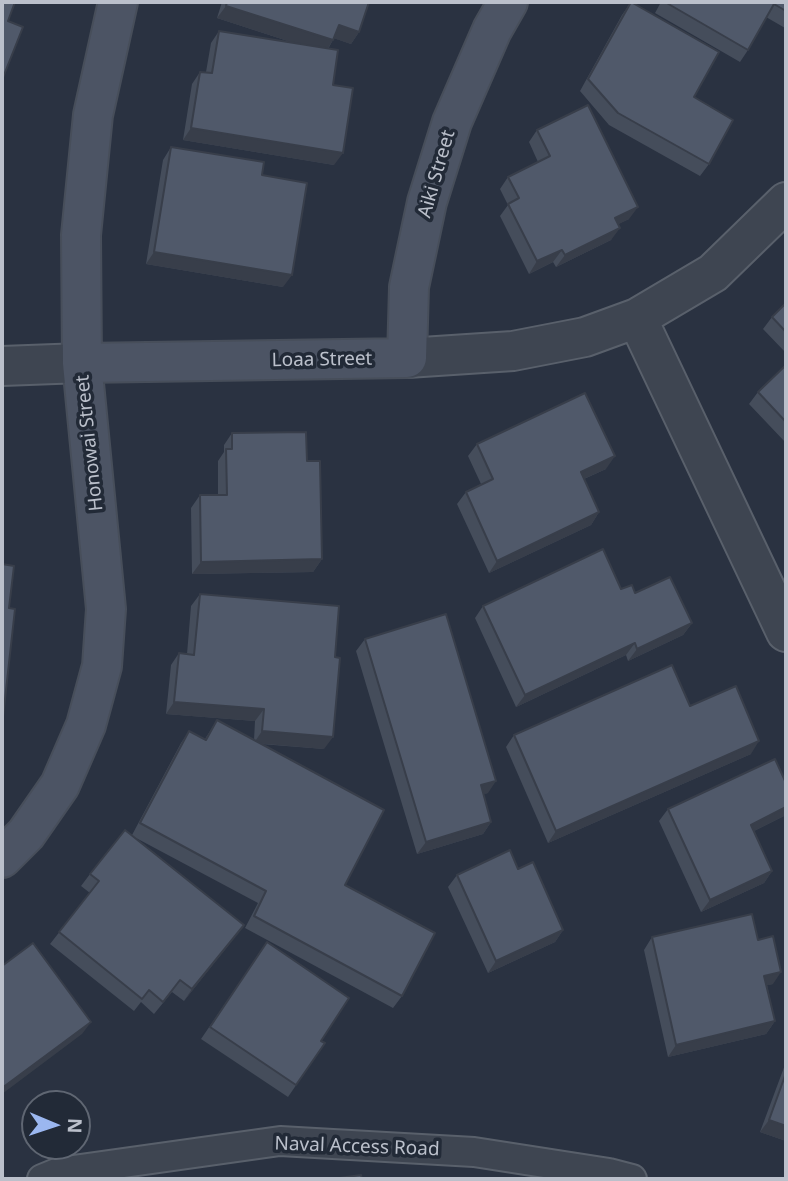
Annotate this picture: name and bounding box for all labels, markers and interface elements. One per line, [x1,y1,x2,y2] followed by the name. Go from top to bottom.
[414,128,460,220] street label: Aiki Street
[271,348,373,372] street label: Loaa Street
[72,374,108,512] street label: Honowai Street
[21,1090,91,1160] north arrow
[62,1117,88,1134] text: N
[274,1133,440,1161] street label: Naval Access Road

